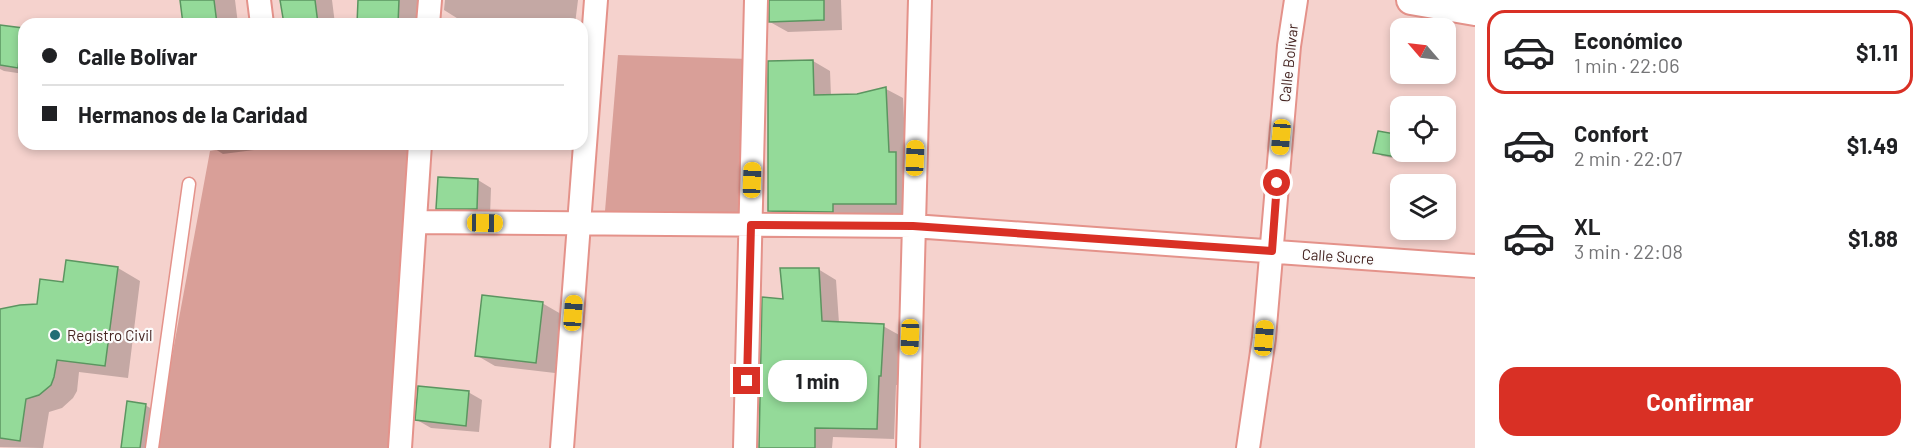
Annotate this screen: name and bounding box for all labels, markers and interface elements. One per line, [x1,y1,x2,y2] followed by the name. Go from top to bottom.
[1390,18,1456,84] north arrow
[1390,18,1456,240] map controls
[1275,22,1301,103] street label: Calle Bolívar
[1502,25,1556,79] icon: car
[1574,27,1683,53] text: Económico
[1856,39,1898,65] text: $1.11
[78,43,197,69] text: Calle Bolívar
[1574,53,1679,77] text: 1 min · 22:06
[1390,96,1456,162] button: locate
[78,101,308,127] text: Hermanos de la Caridad
[1270,118,1292,156] car
[1502,118,1556,172] icon: car
[1574,120,1649,146] text: Confort
[1847,132,1898,158] text: $1.49
[905,140,925,176] car
[1574,146,1682,170] text: 2 min · 22:07
[742,162,762,198] car
[1263,169,1290,196] route start
[1390,174,1456,240] button: layers
[1502,211,1556,265] icon: car
[1574,213,1600,239] text: XL
[467,214,503,232] car
[1848,225,1898,251] text: $1.88
[1574,239,1683,263] text: 3 min · 22:08
[1301,244,1375,268] street label: Calle Sucre
[563,294,583,332] car
[900,319,920,355] car
[1253,319,1275,357] car
[67,326,153,344] place label: Registro Civil
[48,328,62,342] marker: Registro Civil
[768,360,867,402] callout: 1 min
[733,367,760,394] route end
[1499,367,1901,436] button: Confirmar
[796,369,839,393] text: 1 min

